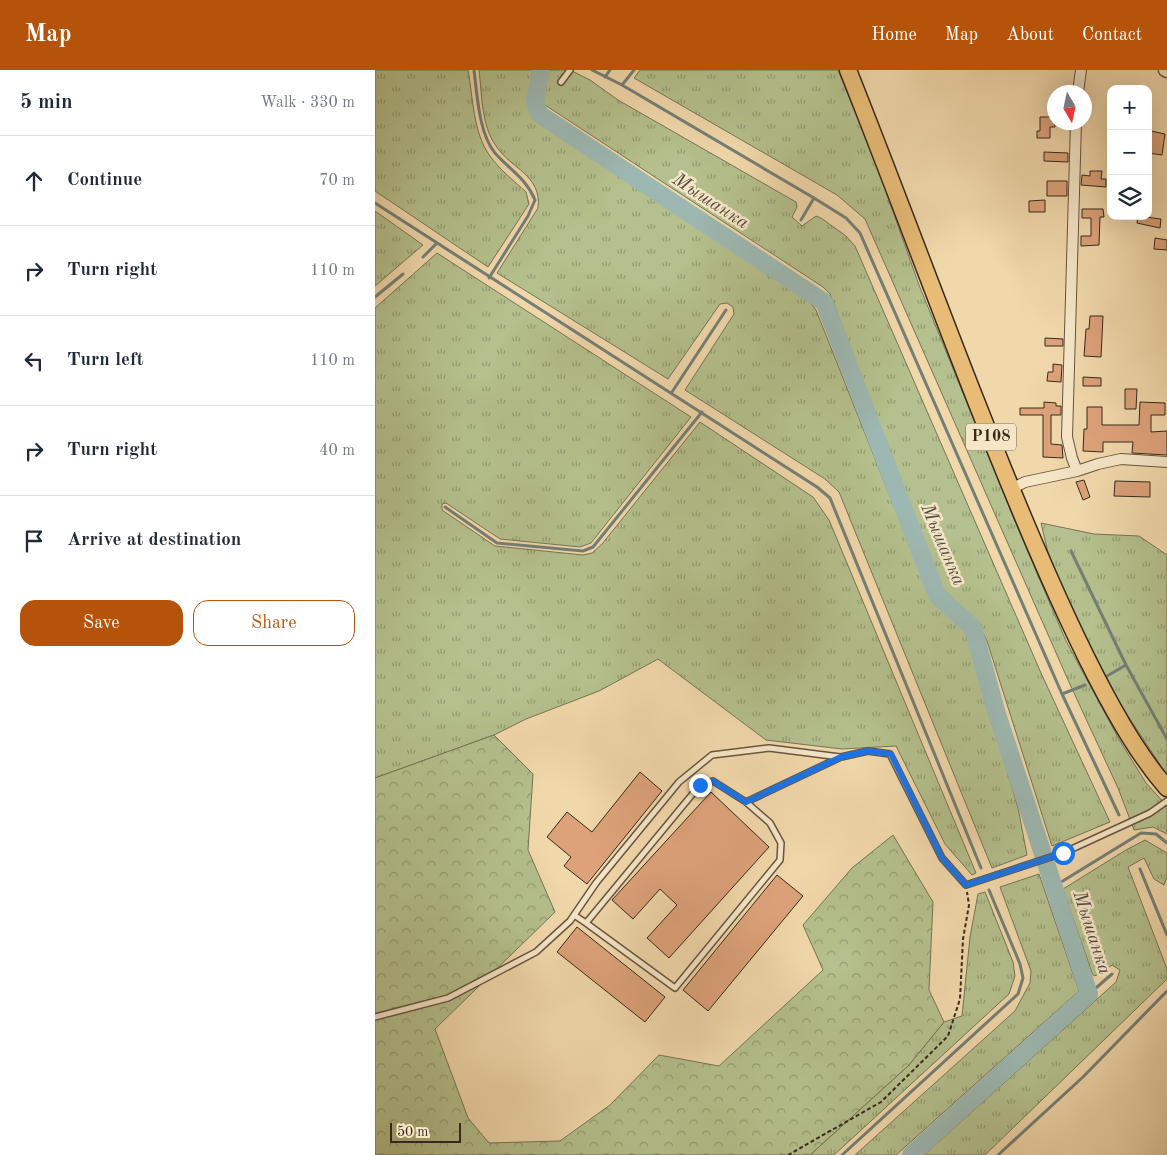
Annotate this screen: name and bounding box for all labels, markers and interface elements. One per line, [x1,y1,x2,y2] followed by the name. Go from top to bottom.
[25,23,72,47] text: Map
[871,26,917,44] text: Home
[945,26,978,44] text: Map
[1006,26,1054,44] text: About
[1082,26,1142,44] text: Contact
[1047,85,1092,130] north arrow
[1107,85,1152,220] map controls
[1107,85,1152,130] button: +
[20,92,73,113] text: 5 min
[260,95,355,111] text: Walk · 330 m
[1107,130,1152,175] button: −
[20,167,48,195] icon: ahead
[668,170,752,234] water label: Мышанка
[67,171,142,190] text: Continue
[319,173,355,189] text: 70 m
[1107,175,1152,220] button: layers
[20,257,48,285] icon: right
[67,261,157,280] text: Turn right
[310,263,355,279] text: 110 m
[20,347,48,375] icon: left
[67,351,144,370] text: Turn left
[310,353,355,369] text: 110 m
[966,424,1016,451] road number: Р108
[20,437,48,465] icon: right
[67,441,157,460] text: Turn right
[319,443,355,459] text: 40 m
[916,500,968,589] water label: Мышанка
[20,527,48,555] icon: arrive
[67,531,241,550] text: Arrive at destination
[20,600,183,646] button: Save
[193,600,355,646] button: Share
[689,774,712,797] route end
[1052,842,1075,865] route start
[1068,888,1113,977] water label: Мышанка
[390,1120,461,1143] scale bar
[397,1125,428,1139] text: 50 m

